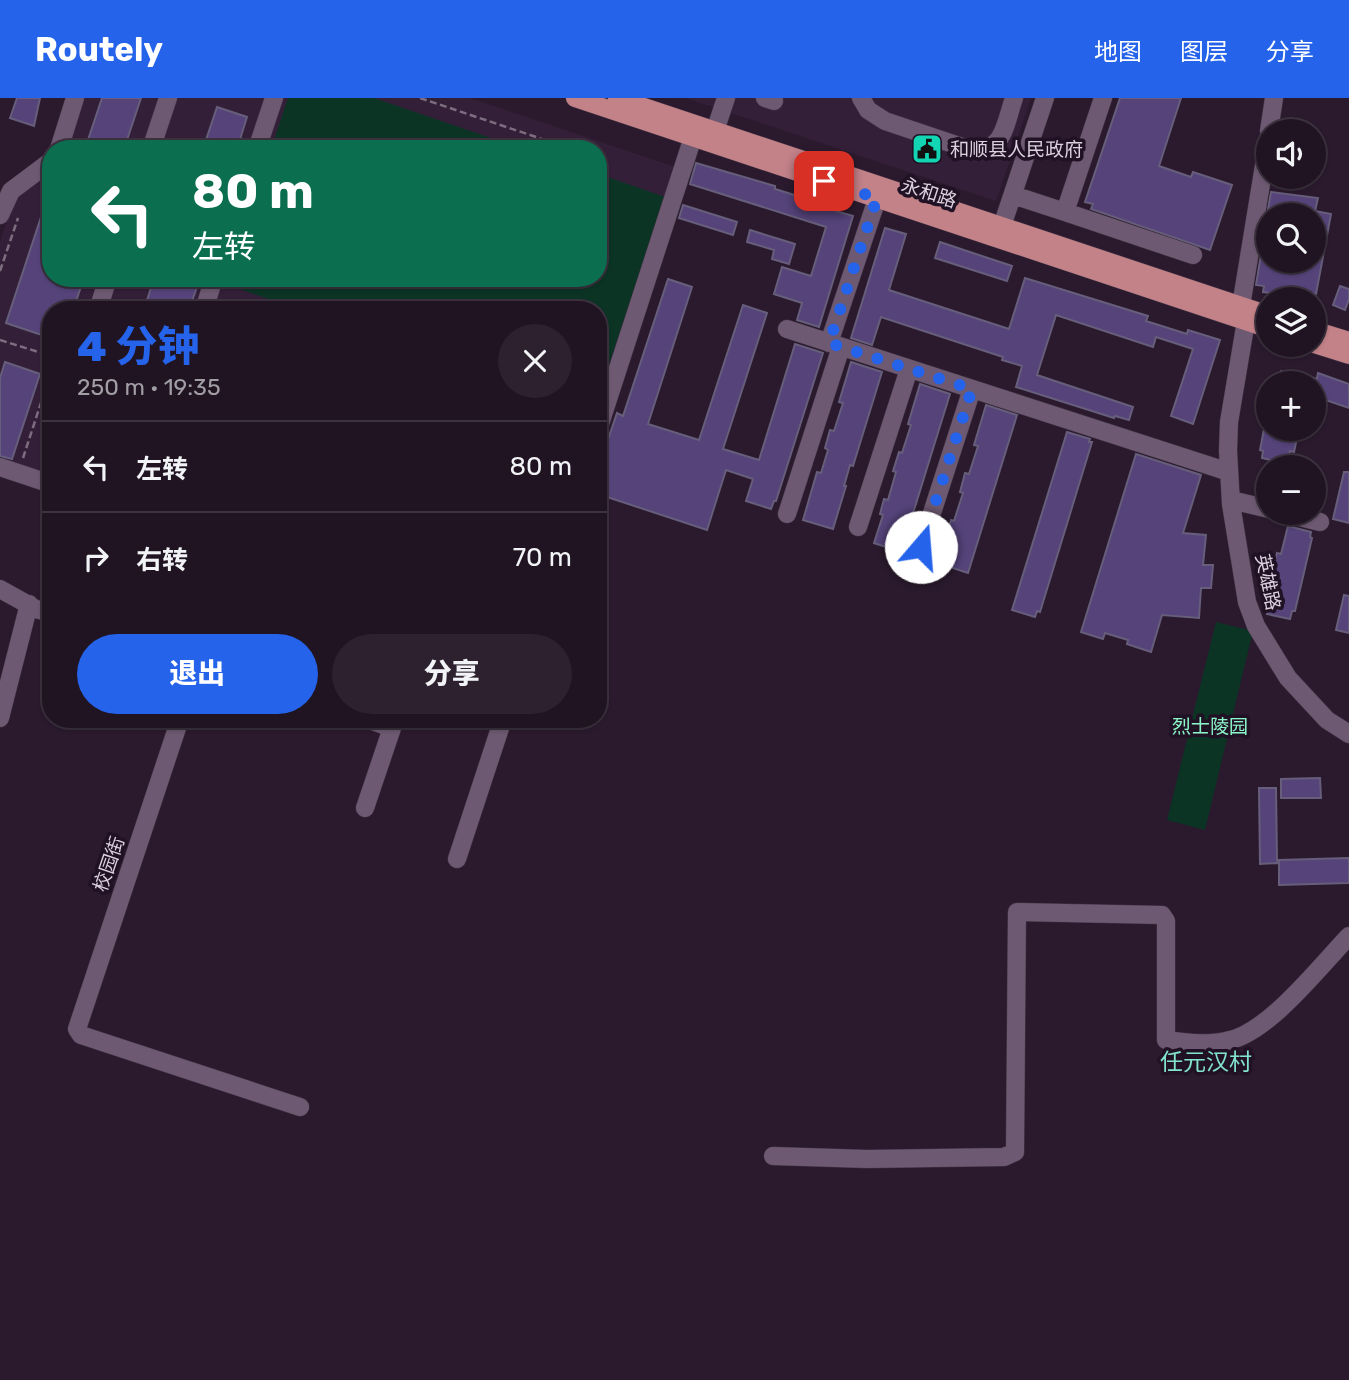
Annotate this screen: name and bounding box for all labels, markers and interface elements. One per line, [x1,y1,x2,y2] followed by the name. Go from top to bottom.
[35,30,163,69] text: Routely
[1094,38,1142,66] text: 地图
[1180,38,1228,66] text: 图层
[1266,38,1314,66] text: 分享
[1256,119,1326,525] map controls
[1256,119,1326,189] button: sound
[910,132,944,166] public building icon: 和顺县人民政府
[950,138,1083,161] place label: 和顺县人民政府
[794,151,854,211] pin
[192,162,314,220] text: 80 m
[805,162,843,200] icon: arrive
[77,168,168,259] icon: left
[898,173,960,213] street label: 永和路
[1256,203,1326,273] button: search
[192,228,256,266] text: 左转
[1256,287,1326,357] button: layers
[77,322,199,372] text: 4 分钟
[498,324,572,398] button: close
[1256,371,1326,441] button: +
[77,373,221,401] text: 250 m · 19:35
[77,448,115,486] icon: left
[509,451,572,482] text: 80 m
[136,454,188,485] text: 左转
[1256,455,1326,525] button: −
[884,510,958,584] position arrow
[77,539,115,577] icon: right
[513,542,572,573] text: 70 m
[136,545,188,576] text: 右转
[1251,552,1285,612] street label: 英雄路
[77,634,318,714] button: 退出
[332,634,572,714] button: 分享
[1172,715,1248,738] park label: 烈士陵园
[89,833,129,895] street label: 校园街
[1160,1048,1252,1076] district label: 任元汉村

